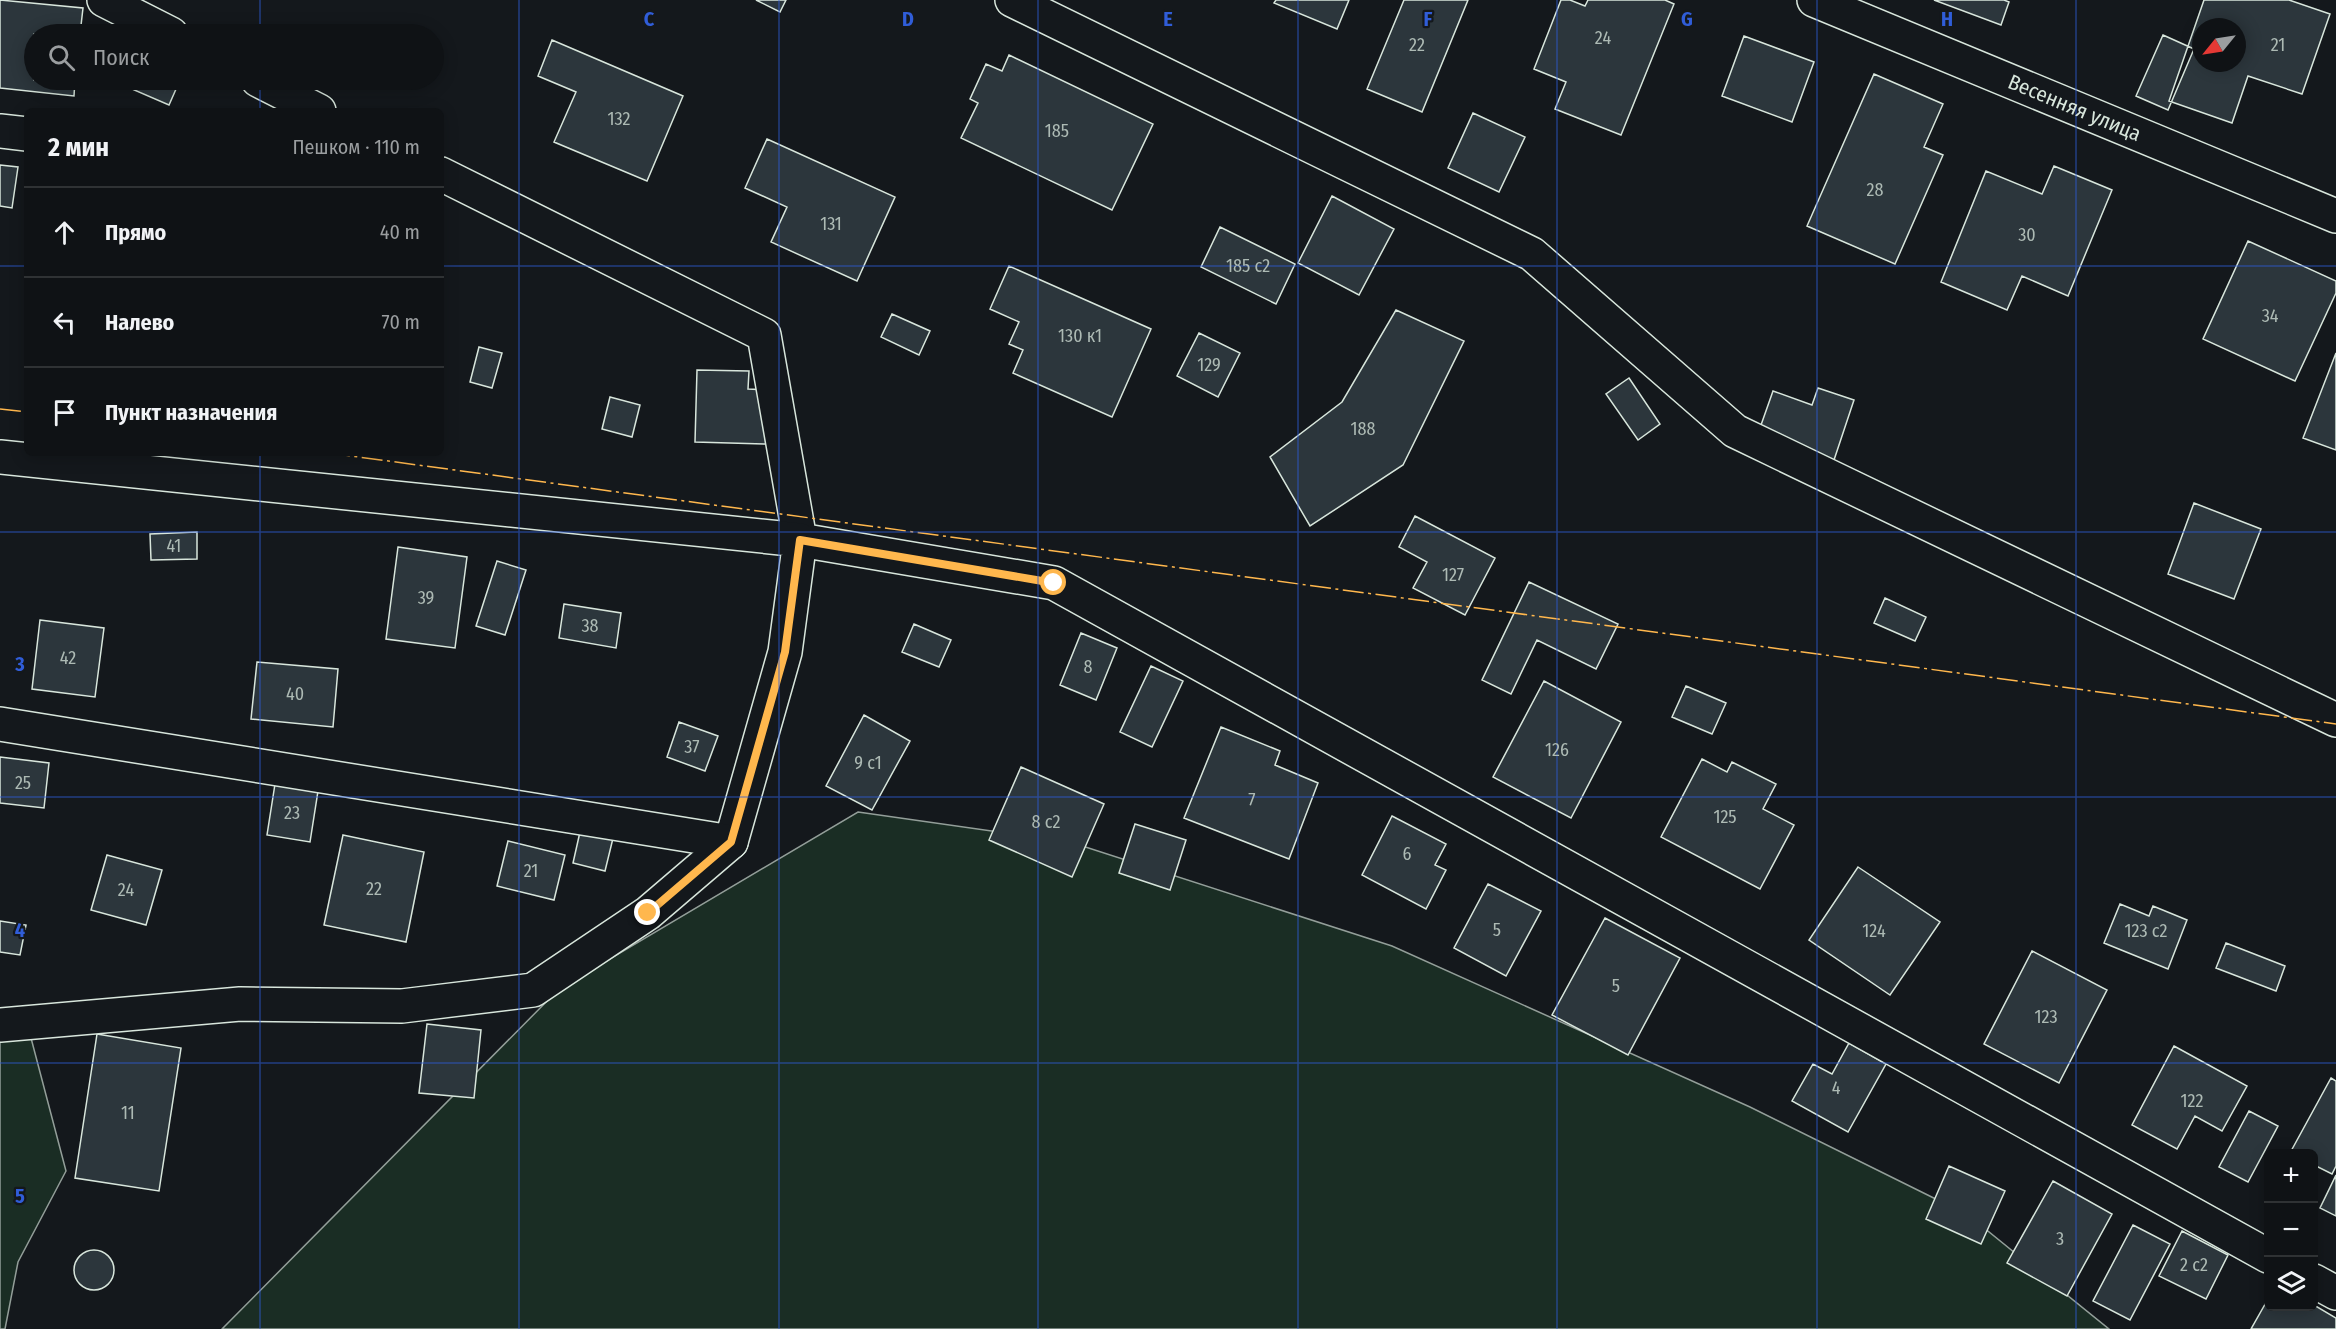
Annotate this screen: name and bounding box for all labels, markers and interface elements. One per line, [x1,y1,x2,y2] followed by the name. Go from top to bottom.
[644,7,655,31] text: C
[902,7,914,31] text: D
[1163,7,1173,31] text: E
[1424,7,1433,31] text: F
[1681,7,1693,31] text: G
[1941,7,1953,31] text: H
[2192,18,2246,72] north arrow
[24,24,444,90] search box
[1595,27,1611,49] house number: 24
[1409,34,1425,56] house number: 22
[2271,34,2285,56] house number: 21
[45,41,78,74] icon: search
[93,44,149,71] text: Поиск
[2004,69,2145,147] street label: Весенняя улица
[608,108,631,130] house number: 132
[1045,120,1069,142] house number: 185
[48,132,109,163] text: 2 мин
[292,135,420,159] text: Пешком · 110 m
[1867,179,1883,201] house number: 28
[820,213,842,235] house number: 131
[48,216,81,249] icon: ahead
[105,219,166,246] text: Прямо
[380,220,420,244] text: 40 m
[2018,224,2036,246] house number: 30
[1226,255,1270,277] house number: 185 с2
[2262,305,2279,327] house number: 34
[48,306,81,339] icon: left
[105,309,174,336] text: Налево
[382,310,420,334] text: 70 m
[1058,325,1102,347] house number: 130 к1
[1197,354,1221,376] house number: 129
[48,396,81,429] icon: arrive
[105,399,277,426] text: Пункт назначения
[1350,418,1376,440] house number: 188
[167,535,181,557] house number: 41
[1442,564,1464,586] house number: 127
[1040,569,1066,595] route start
[418,587,434,609] house number: 39
[581,615,599,637] house number: 38
[60,647,76,669] house number: 42
[14,652,25,676] text: 3
[1084,656,1093,678] house number: 8
[286,683,304,705] house number: 40
[684,736,700,758] house number: 37
[1545,739,1569,761] house number: 126
[854,752,882,774] house number: 9 с1
[15,772,31,794] house number: 25
[1248,789,1256,811] house number: 7
[284,802,300,824] house number: 23
[1713,806,1737,828] house number: 125
[1032,811,1060,833] house number: 8 с2
[1403,843,1412,865] house number: 6
[524,860,538,882] house number: 21
[366,878,382,900] house number: 22
[118,879,134,901] house number: 24
[634,899,660,925] route end
[15,918,25,942] text: 4
[1493,919,1501,941] house number: 5
[1862,920,1886,942] house number: 124
[2125,920,2168,942] house number: 123 с2
[1612,975,1620,997] house number: 5
[2034,1006,2058,1028] house number: 123
[1832,1077,1841,1099] house number: 4
[2181,1090,2204,1112] house number: 122
[121,1102,135,1124] house number: 11
[2264,1149,2318,1311] map controls
[2264,1149,2318,1203] button: +
[15,1184,25,1208] text: 5
[2264,1203,2318,1257] button: −
[2056,1228,2064,1250] house number: 3
[2180,1254,2208,1276] house number: 2 с2
[2264,1257,2318,1311] button: layers

